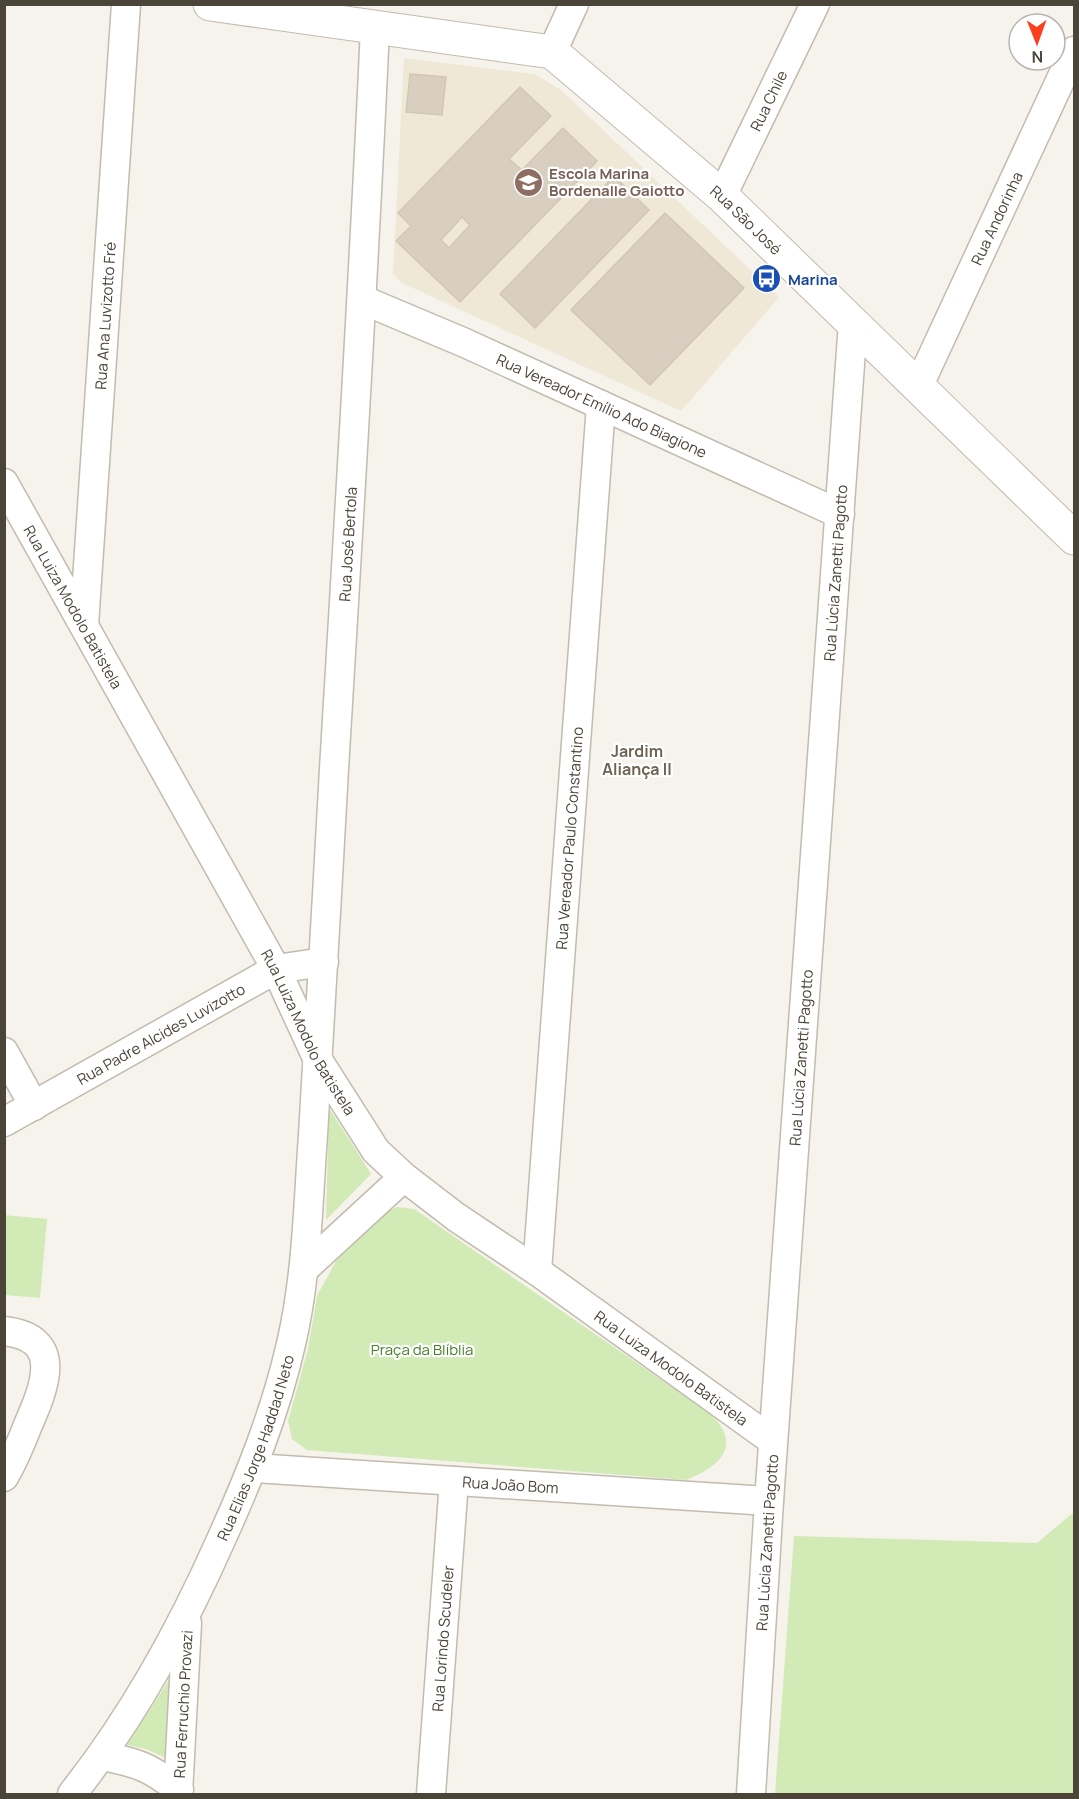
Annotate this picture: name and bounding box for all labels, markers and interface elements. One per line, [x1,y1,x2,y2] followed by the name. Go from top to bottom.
[1007,12,1067,72] north arrow
[1031,46,1043,68] text: N
[745,66,792,135] street label: Rua Chile
[549,163,685,201] place label: Escola Marina Bordenalle Gaiotto
[512,166,544,198] school or university icon: Escola Marina Bordenalle Gaiotto
[966,168,1027,268] street label: Rua Andorinha
[706,180,787,259] street label: Rua São José
[89,241,120,390] street label: Rua Ana Luvizotto Fré
[751,263,783,295] bus stop icon: Marina
[788,269,838,290] place label: Marina
[493,348,711,463] street label: Rua Vereador Emílio Ado Biagione
[818,484,852,662] street label: Rua Lúcia Zanetti Pagotto
[334,486,361,602] street label: Rua José Bertola
[19,521,128,693] street label: Rua Luiza Modolo Batistela
[550,726,588,950] street label: Rua Vereador Paulo Constantino
[602,740,672,780] district label: Jardim Aliança II
[256,945,361,1119] street label: Rua Luiza Modolo Batistela
[784,969,817,1147] street label: Rua Lúcia Zanetti Pagotto
[73,978,249,1089] street label: Rua Padre Alcides Luvizotto
[590,1305,753,1430] street label: Rua Luiza Modolo Batistela
[371,1339,473,1360] park label: Praça da Blíblia
[212,1353,299,1544] street label: Rua Elias Jorge Haddad Neto
[751,1453,783,1631] street label: Rua Lúcia Zanetti Pagotto
[462,1471,559,1498] street label: Rua João Bom
[427,1564,458,1712] street label: Rua Lorindo Scudeler
[168,1630,197,1779] street label: Rua Ferruchio Provazi

